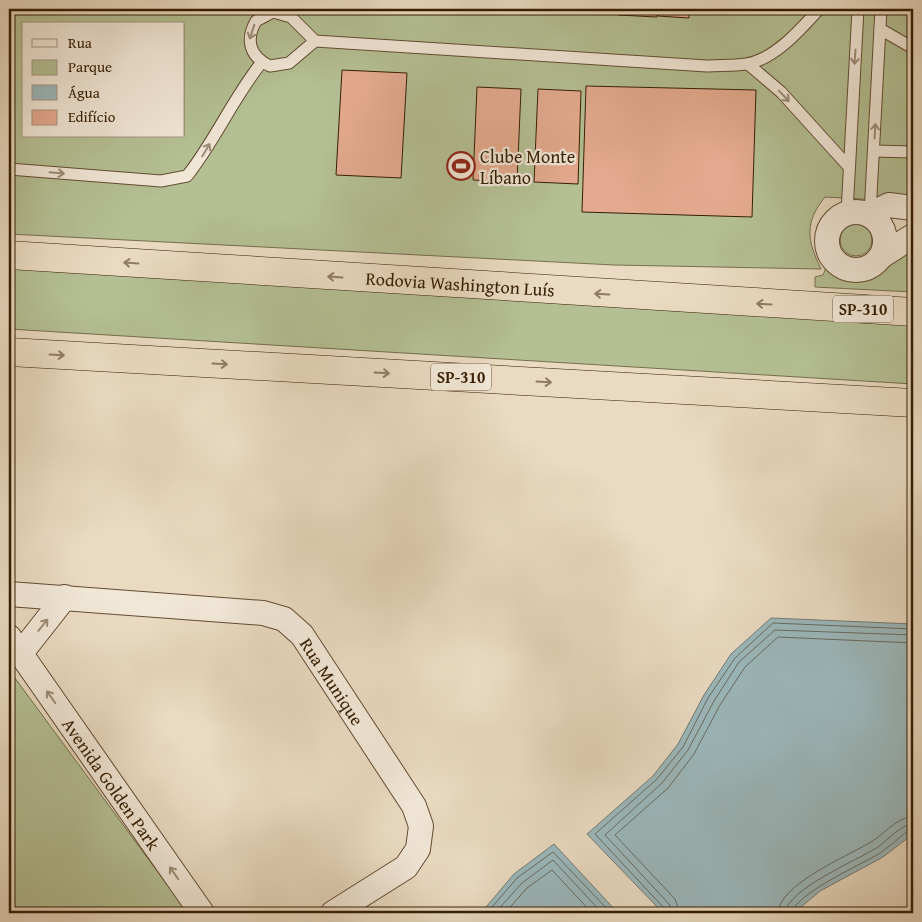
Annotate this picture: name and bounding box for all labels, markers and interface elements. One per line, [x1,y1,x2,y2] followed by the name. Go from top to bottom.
[22,22,185,138] legend
[247,23,257,39] one-way arrow
[68,32,92,53] text: Rua
[851,49,860,65] one-way arrow
[68,56,112,77] text: Parque
[68,82,100,103] text: Água
[778,90,790,103] one-way arrow
[68,106,116,127] text: Edifício
[871,123,880,139] one-way arrow
[480,143,575,191] place label: Clube Monte Líbano
[201,144,211,158] one-way arrow
[446,151,476,181] sports icon: Clube Monte Líbano
[49,168,65,178] one-way arrow
[123,259,139,268] one-way arrow
[365,264,555,303] street label: Rodovia Washington Luís
[327,272,343,281] one-way arrow
[594,289,610,298] one-way arrow
[833,296,893,322] road number: SP-310
[756,299,772,308] one-way arrow
[49,350,65,360] one-way arrow
[211,360,227,369] one-way arrow
[431,364,491,391] road number: SP-310
[374,369,390,378] one-way arrow
[536,378,552,387] one-way arrow
[38,619,49,632] one-way arrow
[294,632,371,731] street label: Rua Munique
[46,690,56,704] one-way arrow
[56,712,168,856] street label: Avenida Golden Park
[169,866,179,880] one-way arrow

